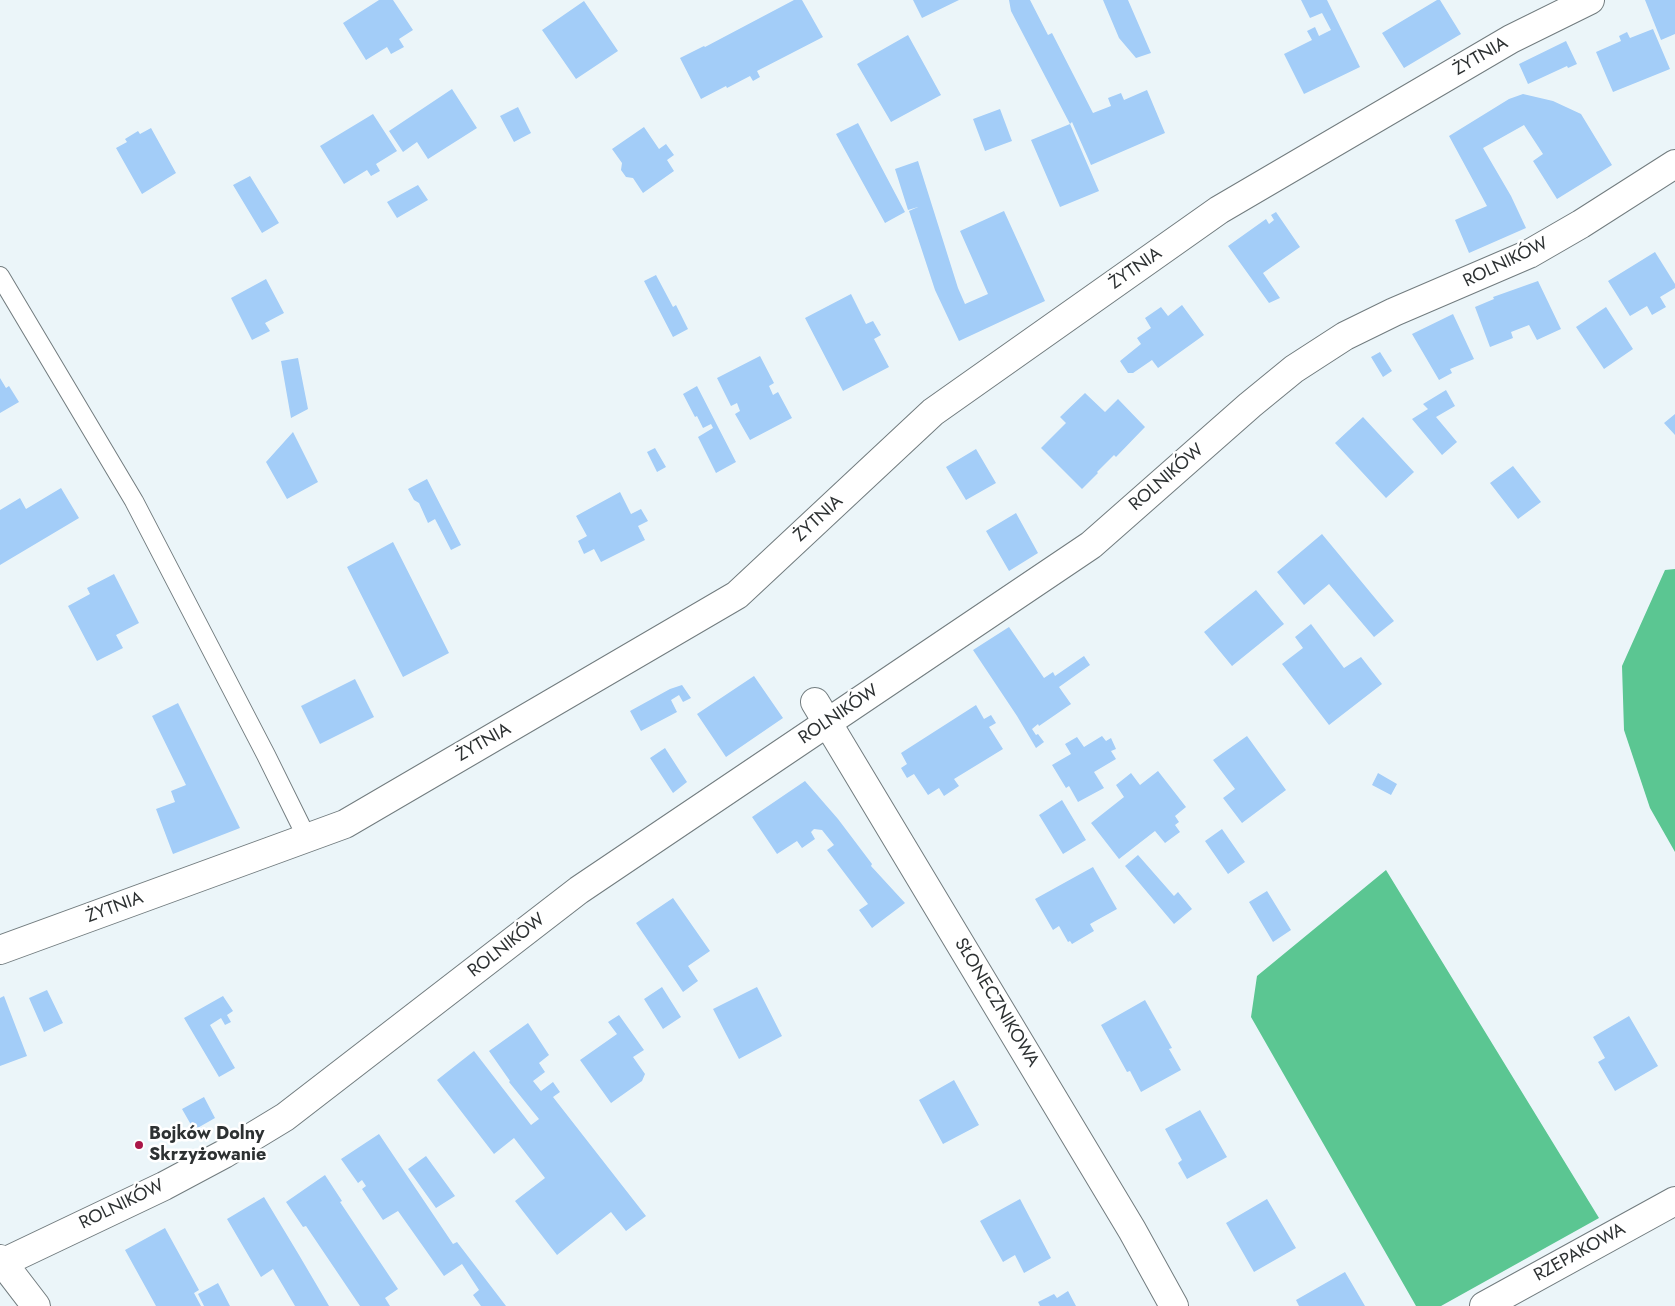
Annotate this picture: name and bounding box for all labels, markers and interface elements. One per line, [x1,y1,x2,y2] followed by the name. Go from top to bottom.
[1450,33,1512,81] street label: ŻYTNIA
[1460,233,1552,293] street label: ROLNIKÓW
[1106,243,1166,295] street label: ŻYTNIA
[1125,440,1209,516] street label: ROLNIKÓW
[790,491,848,547] street label: ŻYTNIA
[795,680,883,750] street label: ROLNIKÓW
[453,719,515,767] street label: ŻYTNIA
[84,888,146,928] street label: ŻYTNIA
[464,909,550,983] street label: ROLNIKÓW
[949,935,1043,1071] street label: SŁONECZNIKOWA
[149,1124,266,1166] place label: Bojków Dolny Skrzyżowanie
[133,1139,145,1151] marker: Bojków Dolny Skrzyżowanie
[76,1175,168,1235] street label: ROLNIKÓW
[1531,1219,1629,1287] street label: RZEPAKOWA

